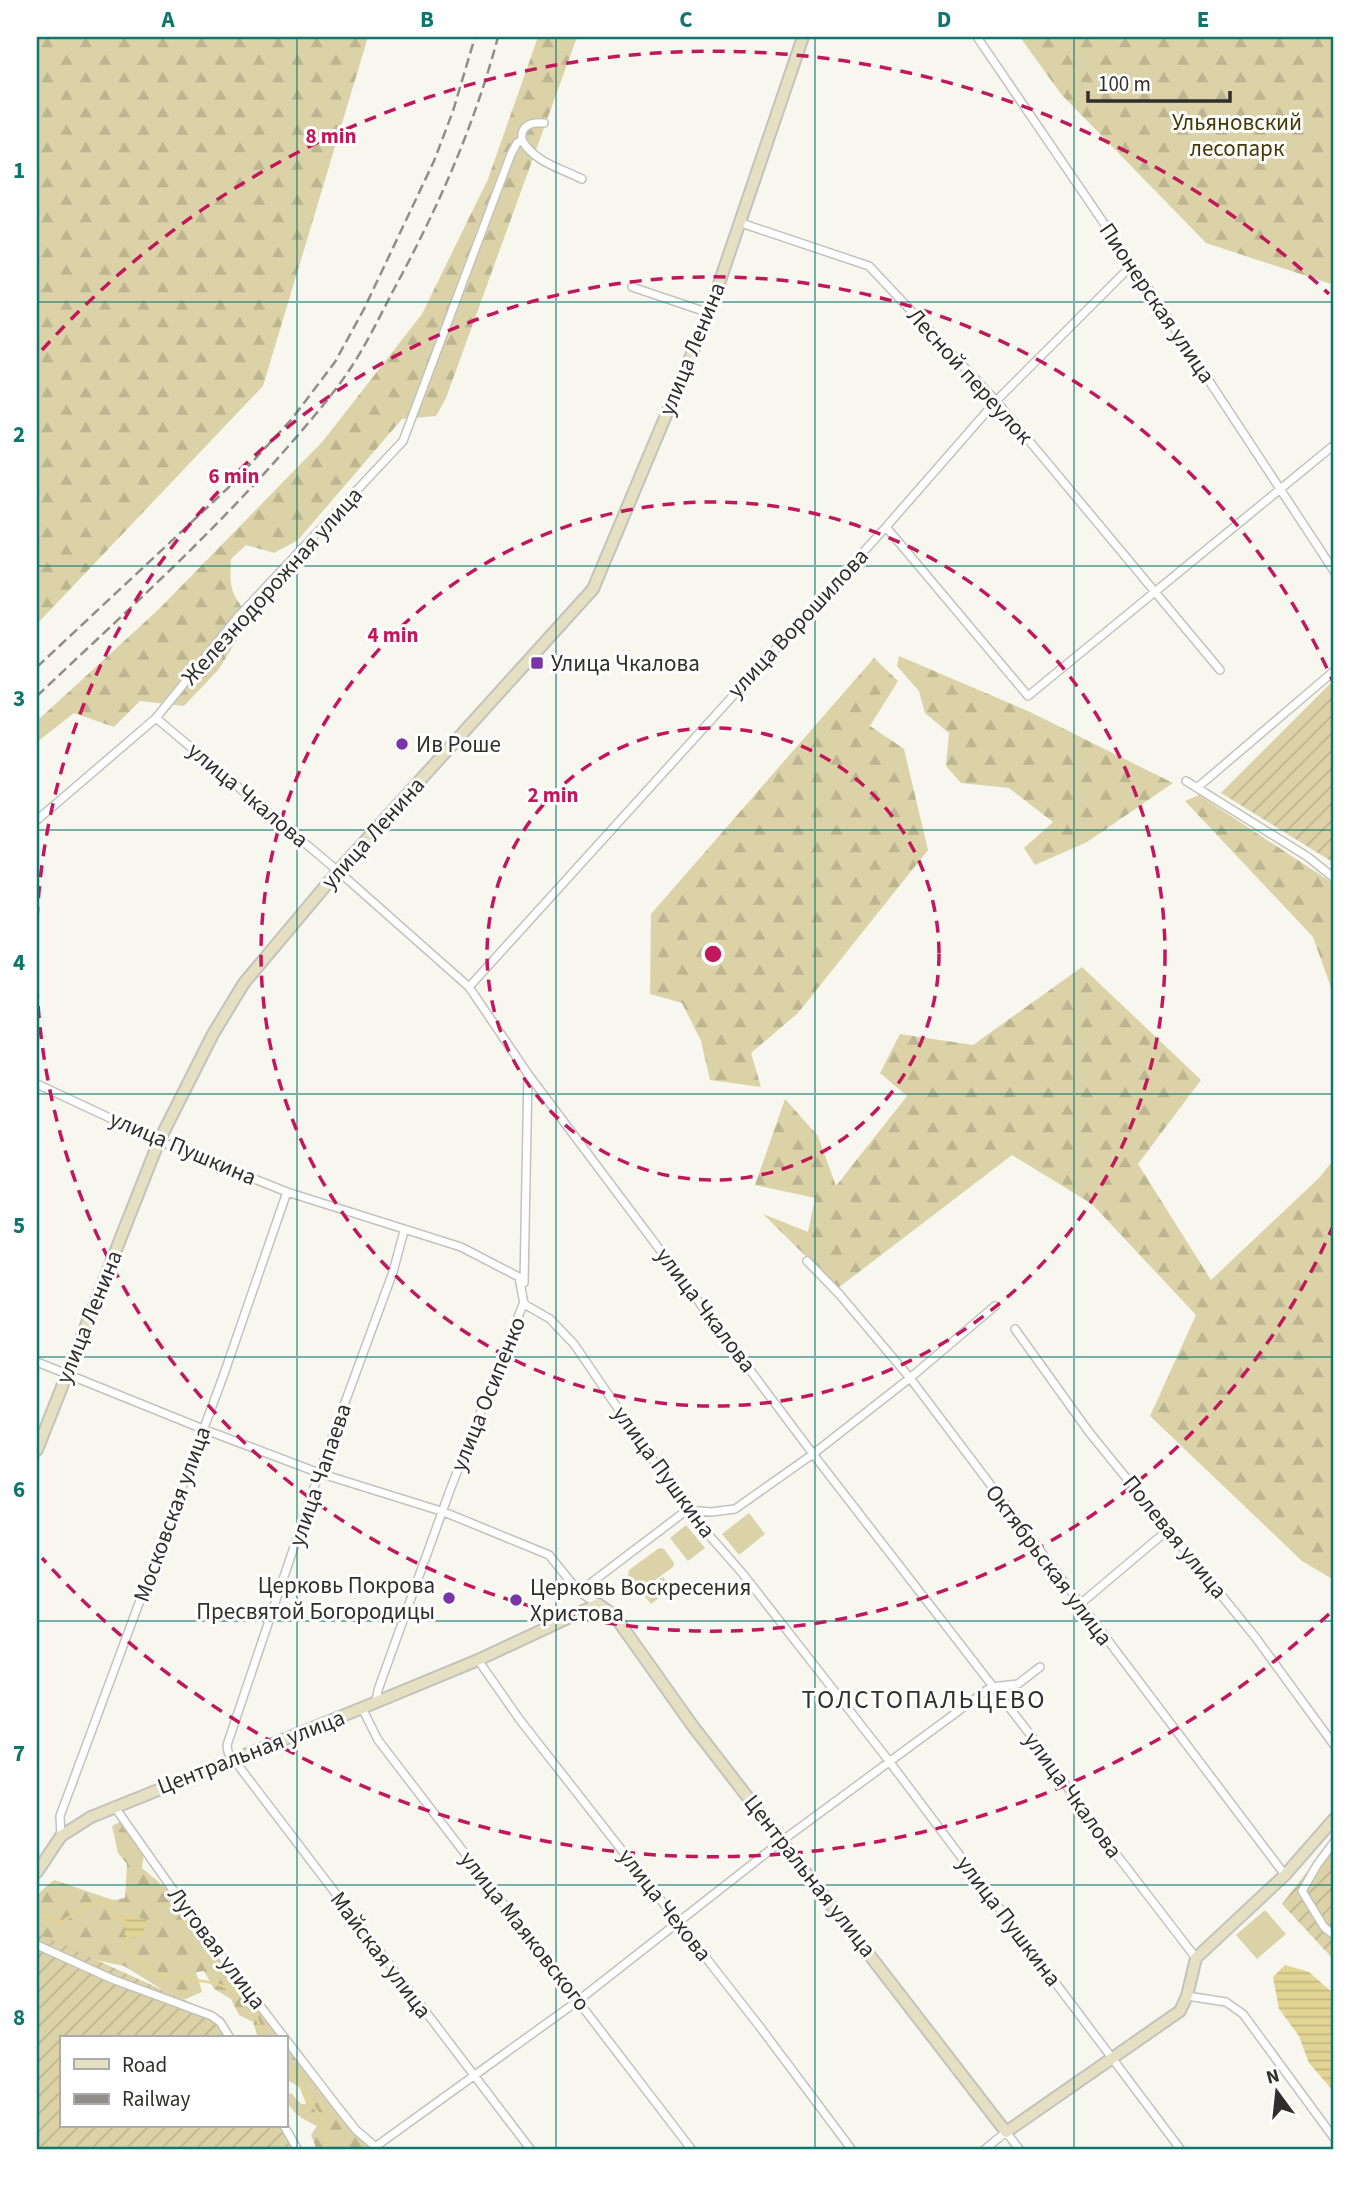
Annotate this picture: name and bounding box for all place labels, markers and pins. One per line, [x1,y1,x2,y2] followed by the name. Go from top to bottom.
[551,647,700,680] place label: Улица Чкалова
[529,655,545,671] marker: Улица Чкалова
[416,728,501,761] place label: Ив Роше
[394,736,410,752] marker: Ив Роше
[701,942,725,966] centre of rings
[196,1569,435,1628] place label: Церковь Покрова Пресвятой Богородицы
[530,1571,751,1630] place label: Церковь Воскресения Христова
[441,1590,457,1606] marker: Церковь Покрова Пресвятой Богородицы
[508,1592,524,1608] marker: Церковь Воскресения Христова

